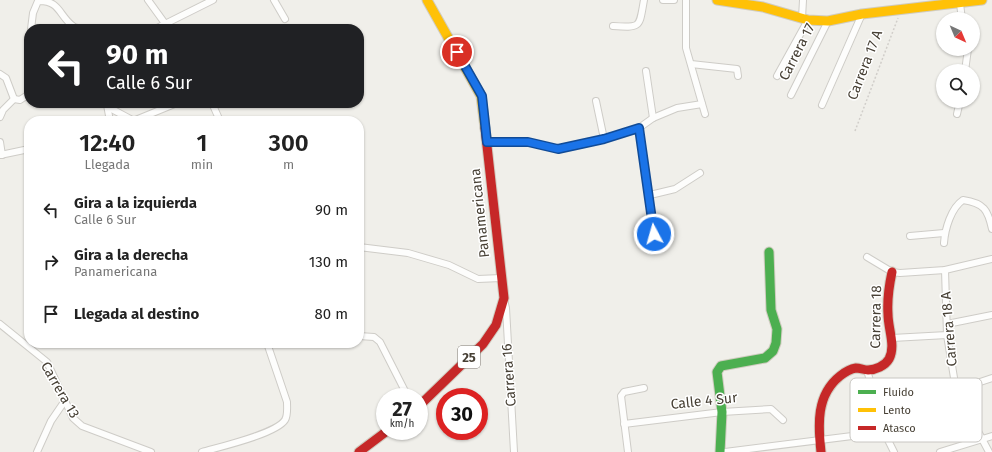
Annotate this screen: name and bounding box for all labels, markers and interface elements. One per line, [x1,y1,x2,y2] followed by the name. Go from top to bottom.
[936,12,980,56] north arrow
[936,12,980,108] map controls
[775,21,819,83] street label: Carrera 17
[844,28,886,102] street label: Carrera 17 A
[440,35,474,69] pin
[106,38,168,71] text: 90 m
[40,40,92,92] icon: left
[446,41,468,63] icon: arrive
[936,64,980,108] button: search
[106,72,192,94] text: Calle 6 Sur
[79,129,135,157] text: 12:40
[197,129,207,157] text: 1
[269,129,309,157] text: 300
[85,157,130,172] text: Llegada
[191,157,213,172] text: min
[283,157,294,172] text: m
[467,167,493,259] street label: Panamericana
[74,194,197,212] text: Gira a la izquierda
[40,199,62,221] icon: left
[315,201,348,219] text: 90 m
[74,212,136,227] text: Calle 6 Sur
[633,213,675,255] position arrow
[74,246,188,264] text: Gira a la derecha
[40,251,62,273] icon: right
[309,253,348,271] text: 130 m
[74,264,157,279] text: Panamericana
[867,285,885,349] street label: Carrera 18
[937,291,961,367] street label: Carrera 18 A
[40,303,62,325] icon: arrive
[74,305,199,323] text: Llegada al destino
[315,305,348,323] text: 80 m
[498,343,520,407] street label: Carrera 16
[458,346,480,368] road number: 25
[37,359,83,421] street label: Carrera 13
[850,378,982,442] legend
[883,386,914,399] text: Fluido
[436,388,488,440] speed limit sign: 30
[670,389,739,413] street label: Calle 4 Sur
[392,397,412,421] text: 27
[883,404,911,417] text: Lento
[390,418,414,430] text: km/h
[883,422,916,435] text: Atasco

